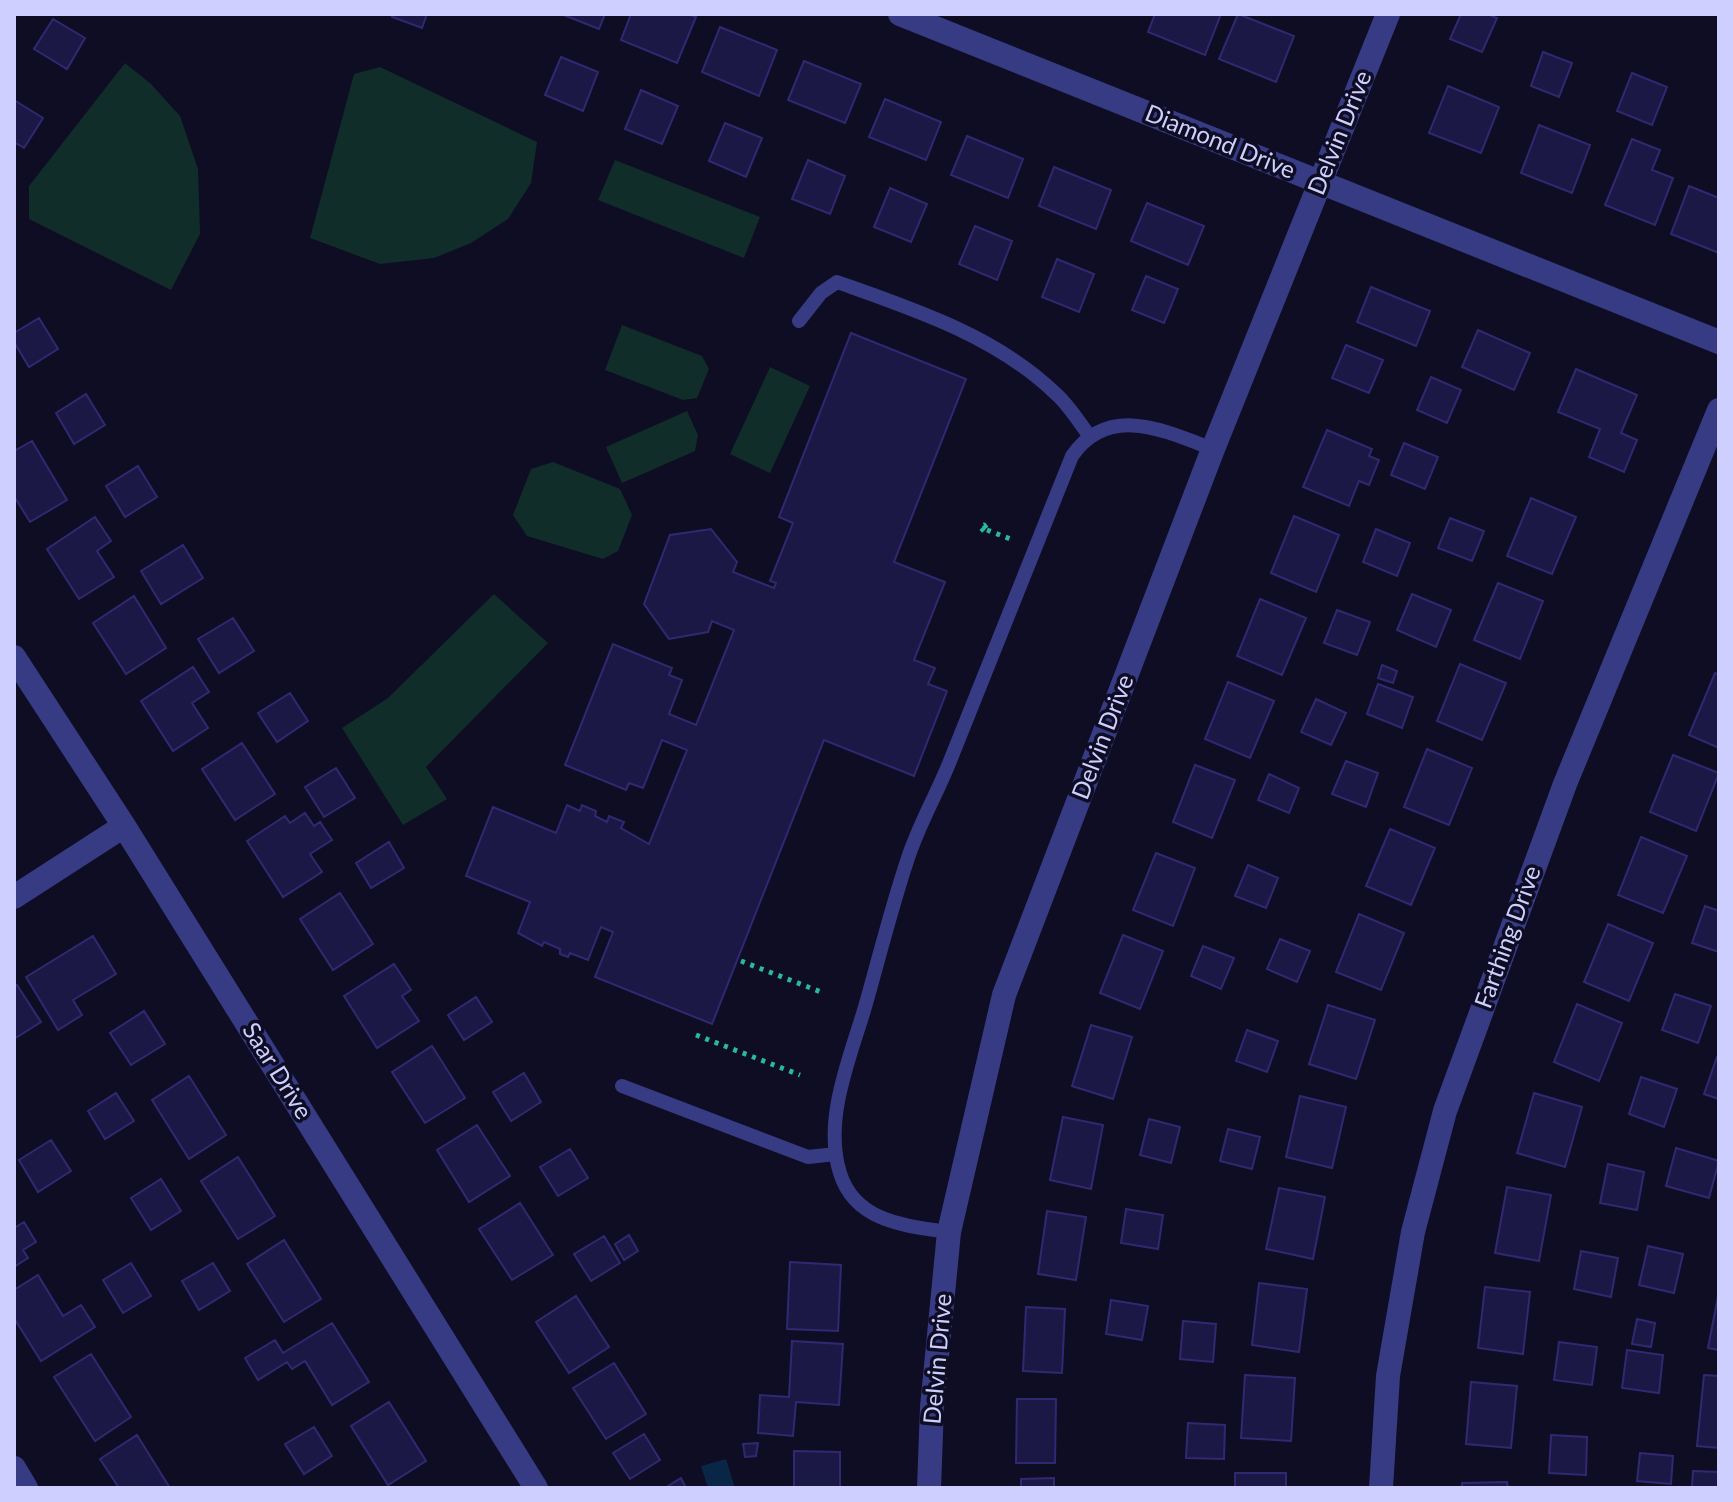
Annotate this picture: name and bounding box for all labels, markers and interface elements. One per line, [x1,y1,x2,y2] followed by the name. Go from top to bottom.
[1301,66,1377,199] street label: Delvin Drive
[1141,97,1300,184] street label: Diamond Drive
[1065,670,1139,803] street label: Delvin Drive
[1467,861,1546,1012] street label: Farthing Drive
[237,1017,319,1124] street label: Saar Drive
[916,1292,957,1426] street label: Delvin Drive

